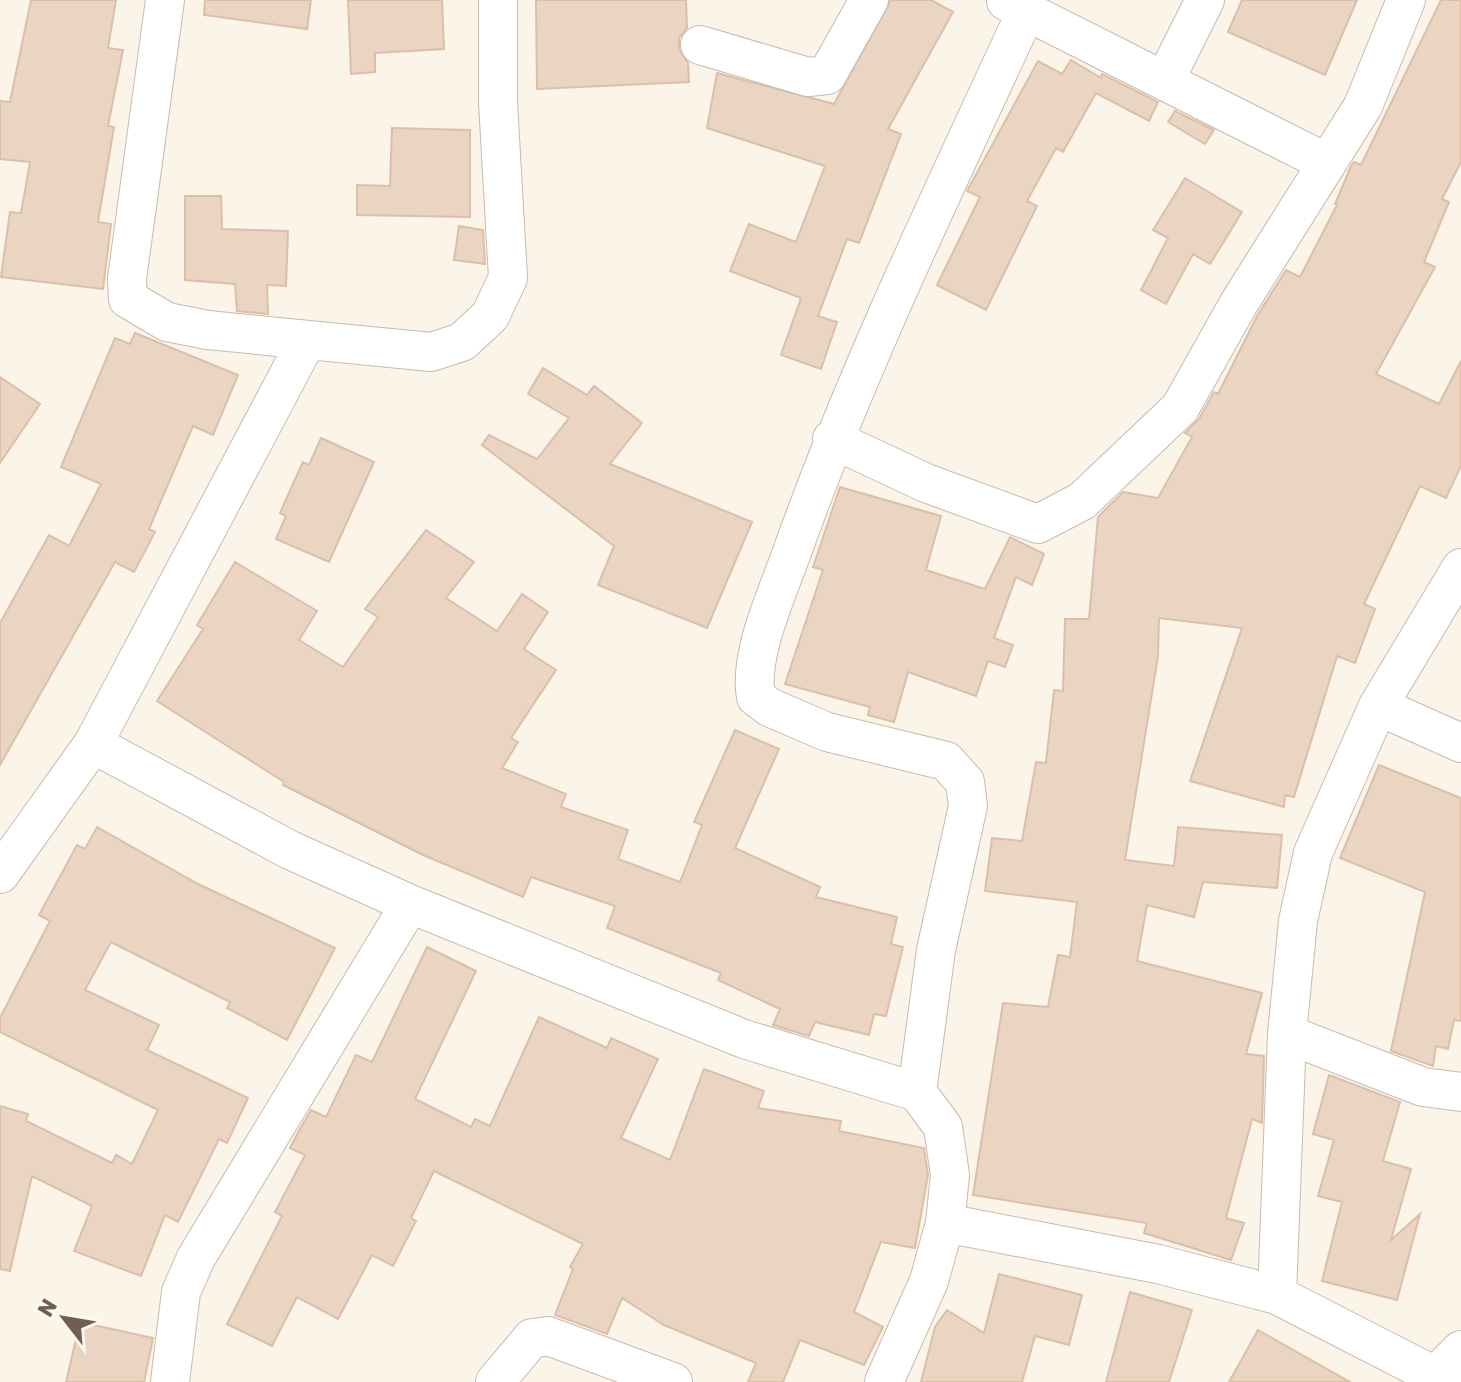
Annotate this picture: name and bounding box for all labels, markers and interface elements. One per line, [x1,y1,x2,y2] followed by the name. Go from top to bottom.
[24,1278,104,1358] north arrow
[32,1294,63,1322] text: N

